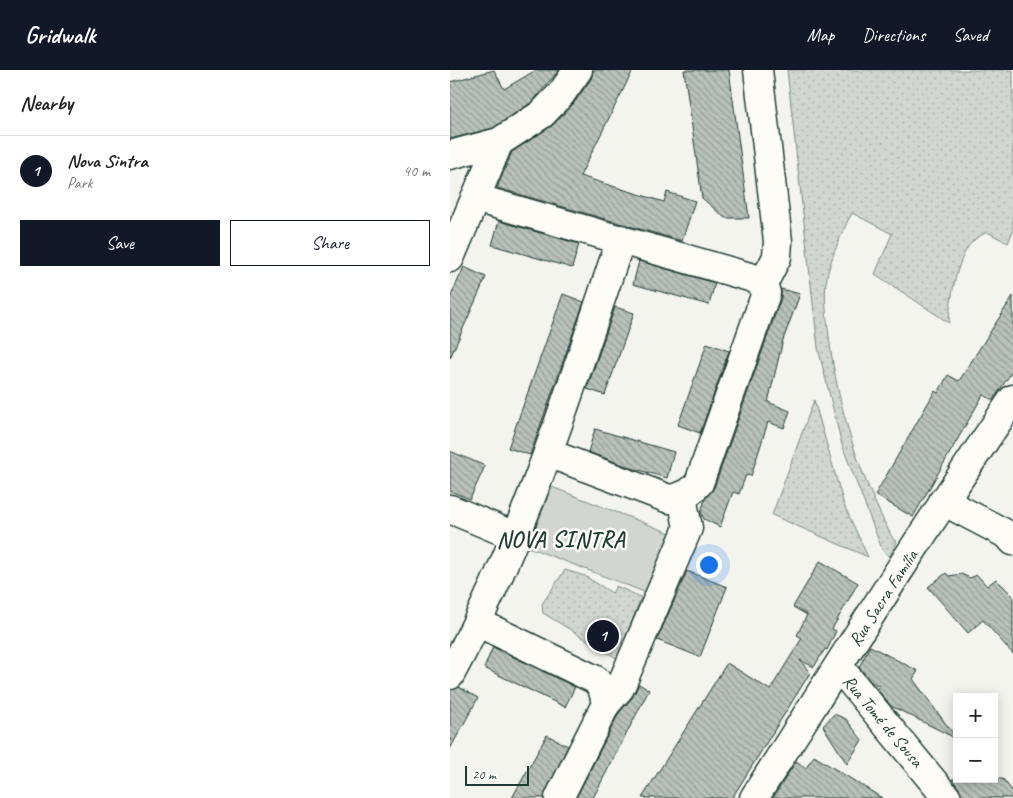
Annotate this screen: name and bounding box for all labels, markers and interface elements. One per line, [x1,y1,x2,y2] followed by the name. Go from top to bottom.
[25,20,95,50] text: Gridwalk
[807,24,834,46] text: Map
[862,24,925,46] text: Directions
[953,24,988,46] text: Saved
[20,90,73,116] text: Nearby
[67,149,148,173] text: Nova Sintra
[32,161,40,181] text: 1
[403,161,430,181] text: 40 m
[67,173,92,193] text: Park
[20,220,220,266] button: Save
[230,220,430,266] button: Share
[497,526,626,554] district label: NOVA SINTRA
[844,544,923,650] street label: Rua Sacra Família
[696,552,722,578] your location
[587,617,619,655] pin: 1
[838,670,929,772] street label: Rua Tomé de Sousa
[953,693,998,783] map controls
[953,693,998,738] button: +
[953,738,998,783] button: −
[465,763,529,786] scale bar
[472,766,496,783] text: 20 m

